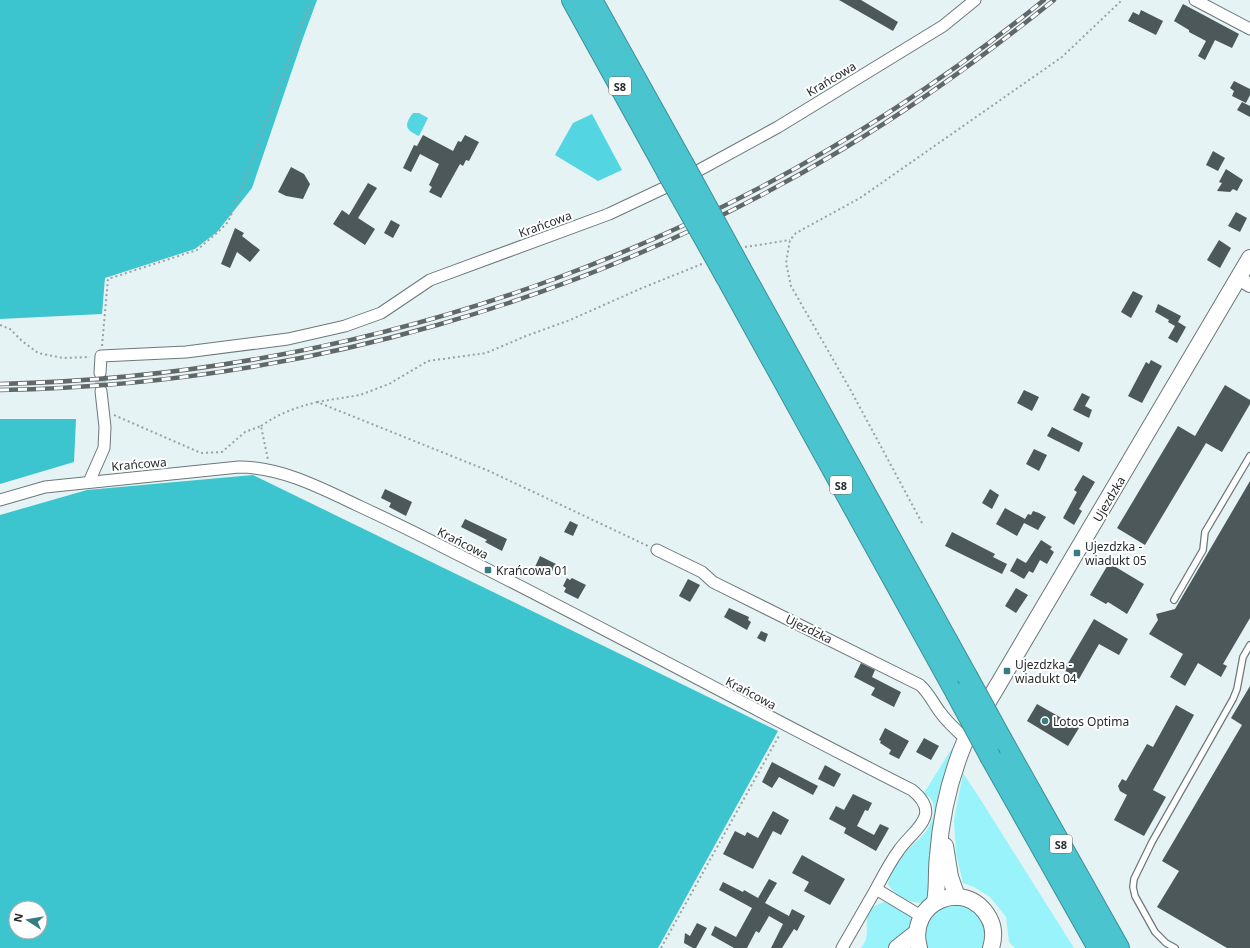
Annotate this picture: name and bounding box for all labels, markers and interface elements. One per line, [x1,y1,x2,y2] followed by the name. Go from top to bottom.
[803,57,859,101] street label: Krańcowa
[609,77,631,95] road number: S8
[516,207,574,241] street label: Krańcowa
[111,453,167,475] street label: Krańcowa
[1089,473,1129,525] street label: Ujezdzka
[830,476,852,494] road number: S8
[435,523,491,563] street label: Krańcowa
[1085,538,1147,569] place label: Ujezdzka - wiadukt 05
[1072,548,1082,558] marker: Ujezdzka - wiadukt 05
[496,562,568,579] place label: Krańcowa 01
[483,565,493,575] marker: Krańcowa 01
[783,610,835,648] street label: Ujezdzka
[1015,656,1077,687] place label: Ujezdzka - wiadukt 04
[1002,666,1012,676] marker: Ujezdzka - wiadukt 04
[723,673,779,713] street label: Krańcowa
[1053,713,1129,730] place label: Lotos Optima
[1040,716,1050,726] marker: Lotos Optima
[1050,835,1072,853] road number: S8
[8,900,48,940] north arrow
[9,912,26,924] text: N

